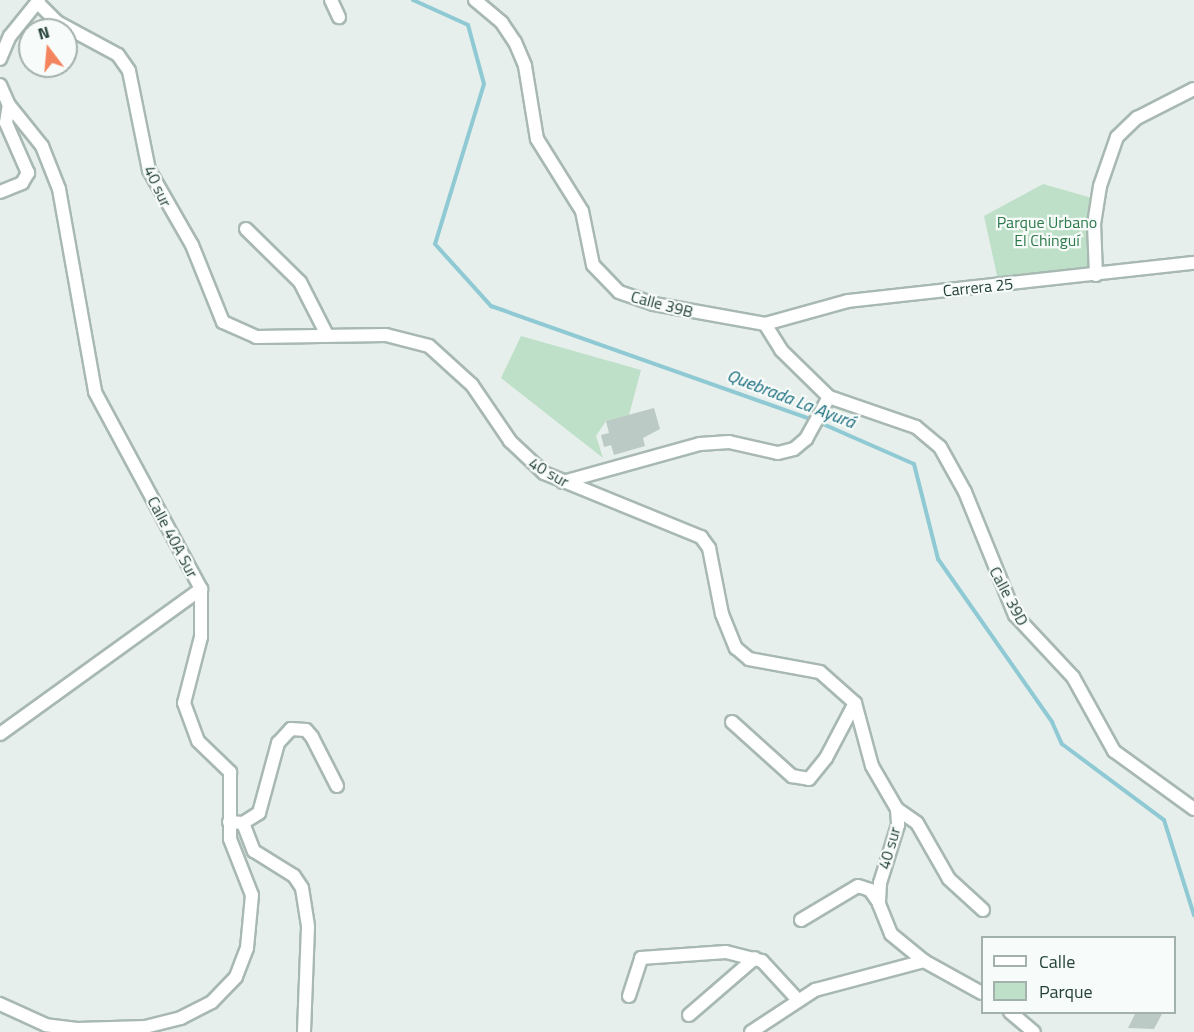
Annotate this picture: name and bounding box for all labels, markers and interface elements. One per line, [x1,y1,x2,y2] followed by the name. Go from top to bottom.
[18,18,78,78] north arrow
[35,20,52,46] text: N
[140,162,176,210] street label: 40 sur
[997,212,1097,250] park label: Parque Urbano El Chinguí
[942,274,1014,300] street label: Carrera 25
[629,287,695,321] street label: Calle 39B
[724,365,858,433] water label: Quebrada La Ayurá
[526,453,572,491] street label: 40 sur
[144,493,202,581] street label: Calle 40A Sur
[986,563,1032,629] street label: Calle 39D
[874,825,904,871] street label: 40 sur
[981,936,1176,1014] legend
[1039,948,1075,975] text: Calle
[1039,978,1093,1005] text: Parque

